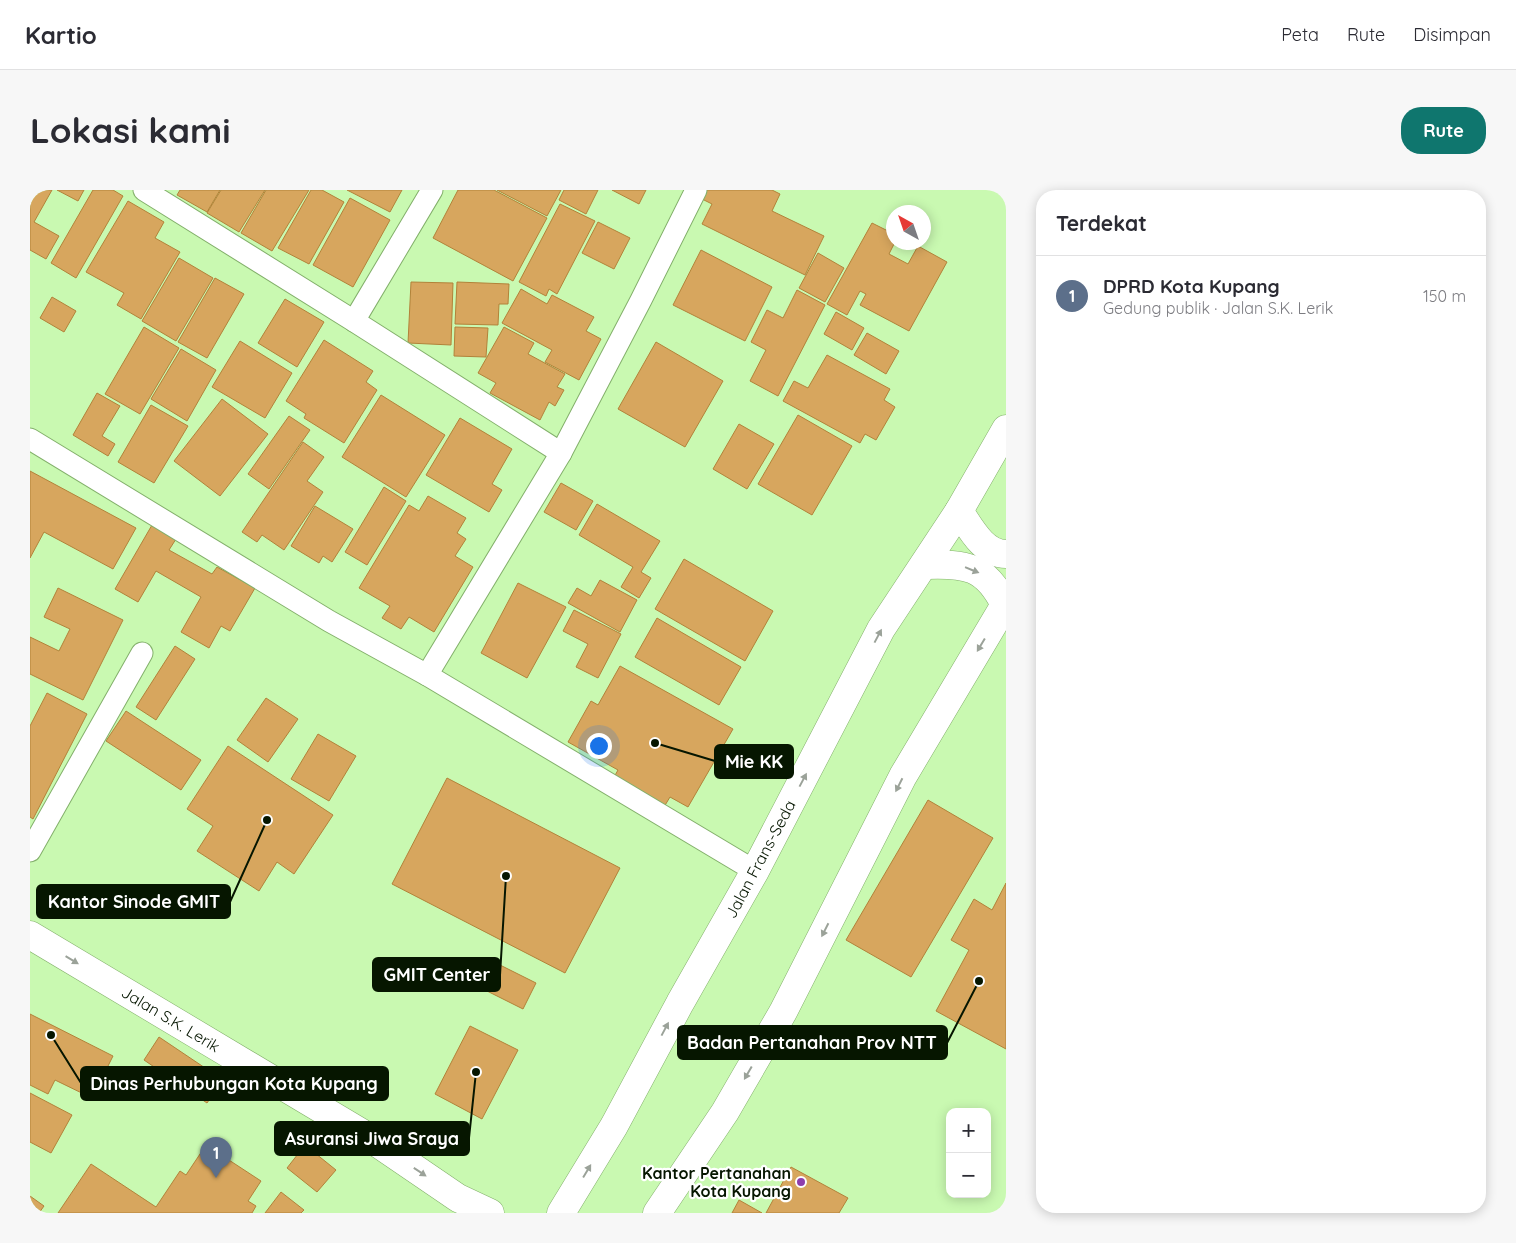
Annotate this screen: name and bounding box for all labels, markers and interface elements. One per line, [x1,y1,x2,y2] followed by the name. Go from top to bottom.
[25,20,97,50] text: Kartio
[1281,23,1319,46] text: Peta
[1347,23,1385,46] text: Rute
[1413,23,1491,46] text: Disimpan
[1401,107,1486,154] button: Rute
[30,108,230,152] text: Lokasi kami
[886,205,931,250] north arrow
[1056,210,1147,236] text: Terdekat
[1103,274,1280,298] text: DPRD Kota Kupang
[1069,286,1075,306] text: 1
[1423,286,1466,306] text: 150 m
[1103,298,1333,318] text: Gedung publik · Jalan S.K. Lerik
[965,566,980,574] one-way arrow
[874,628,882,643] one-way arrow
[977,639,986,652] one-way arrow
[586,733,612,759] your location
[715,745,793,778] callout: Mie KK
[725,750,783,773] text: Mie KK
[799,772,807,787] one-way arrow
[895,778,903,792] one-way arrow
[720,797,800,921] street label: Jalan Frans-Seda
[37,885,230,918] callout: Kantor Sinode GMIT
[48,890,220,913] text: Kantor Sinode GMIT
[821,923,829,937] one-way arrow
[65,956,78,965] one-way arrow
[373,958,500,991] callout: GMIT Center
[384,963,491,986] text: GMIT Center
[118,982,224,1056] street label: Jalan S.K. Lerik
[661,1023,670,1036] one-way arrow
[678,1026,947,1059] callout: Badan Pertanahan Prov NTT
[687,1031,937,1054] text: Badan Pertanahan Prov NTT
[743,1066,752,1080] one-way arrow
[81,1067,388,1100] callout: Dinas Perhubungan Kota Kupang
[90,1072,378,1095] text: Dinas Perhubungan Kota Kupang
[946,1108,991,1198] map controls
[946,1108,991,1153] button: +
[275,1122,469,1155] callout: Asuransi Jiwa Sraya
[285,1127,459,1150] text: Asuransi Jiwa Sraya
[200,1137,232,1178] pin: 1
[946,1153,991,1198] button: −
[642,1163,791,1201] place label: Kantor Pertanahan Kota Kupang
[582,1165,591,1178] one-way arrow
[413,1167,427,1177] one-way arrow
[795,1176,807,1188] marker: Kantor Pertanahan Kota Kupang

